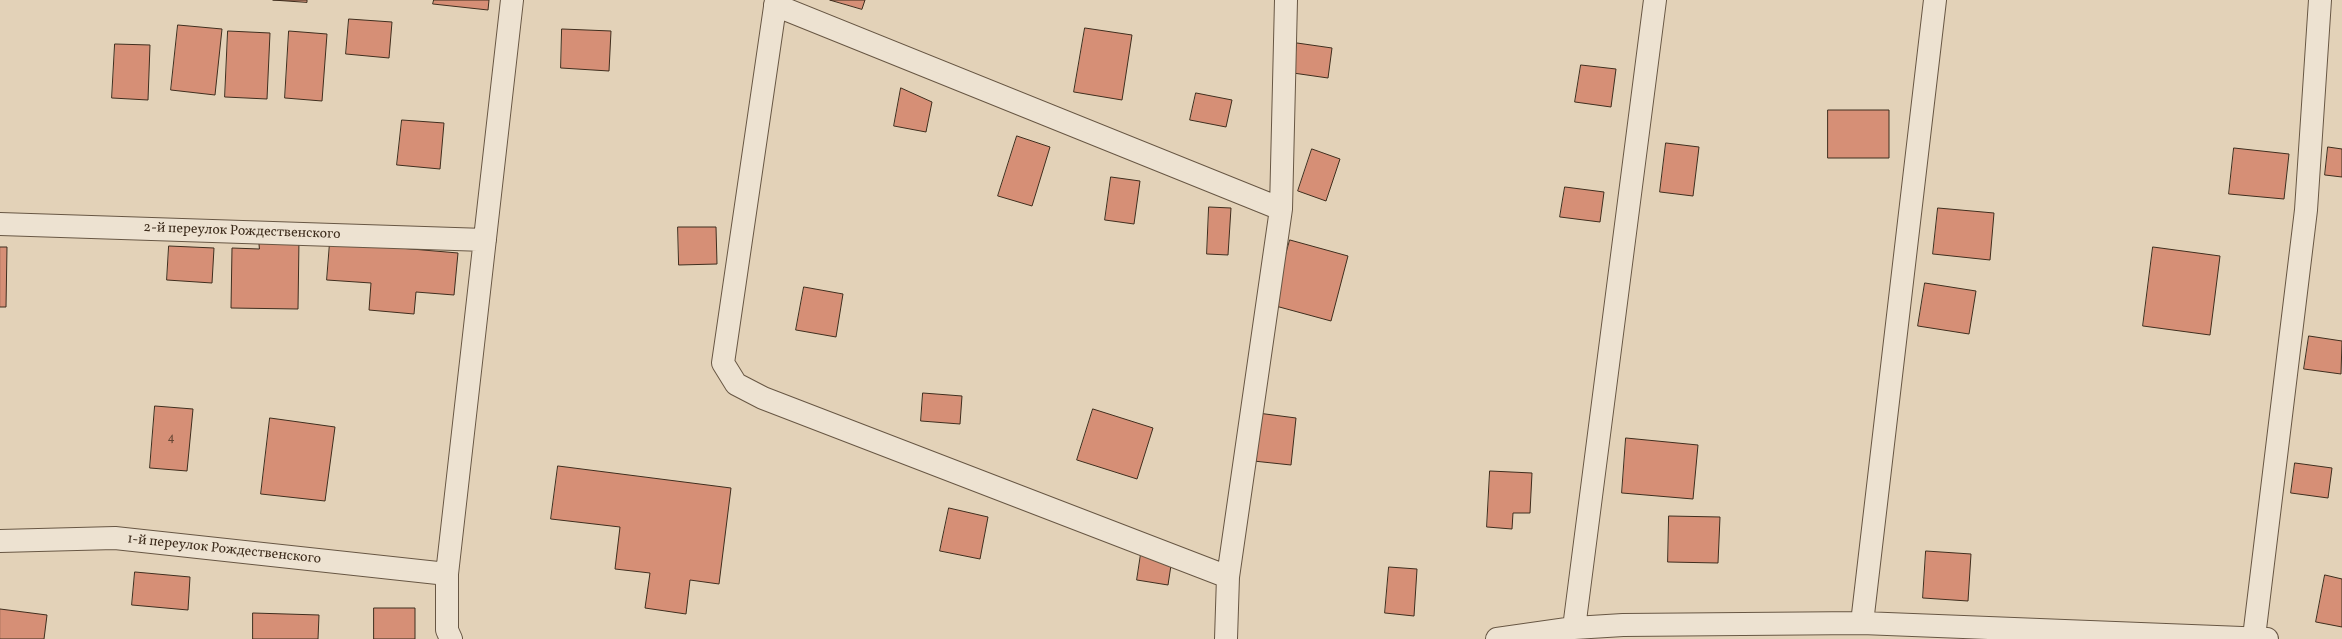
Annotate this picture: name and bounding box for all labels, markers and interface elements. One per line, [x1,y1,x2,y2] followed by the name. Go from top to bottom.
[143,220,341,244] street label: 2-й переулок Рождественского
[167,432,175,446] house number: 4
[126,531,322,569] street label: 1-й переулок Рождественского

